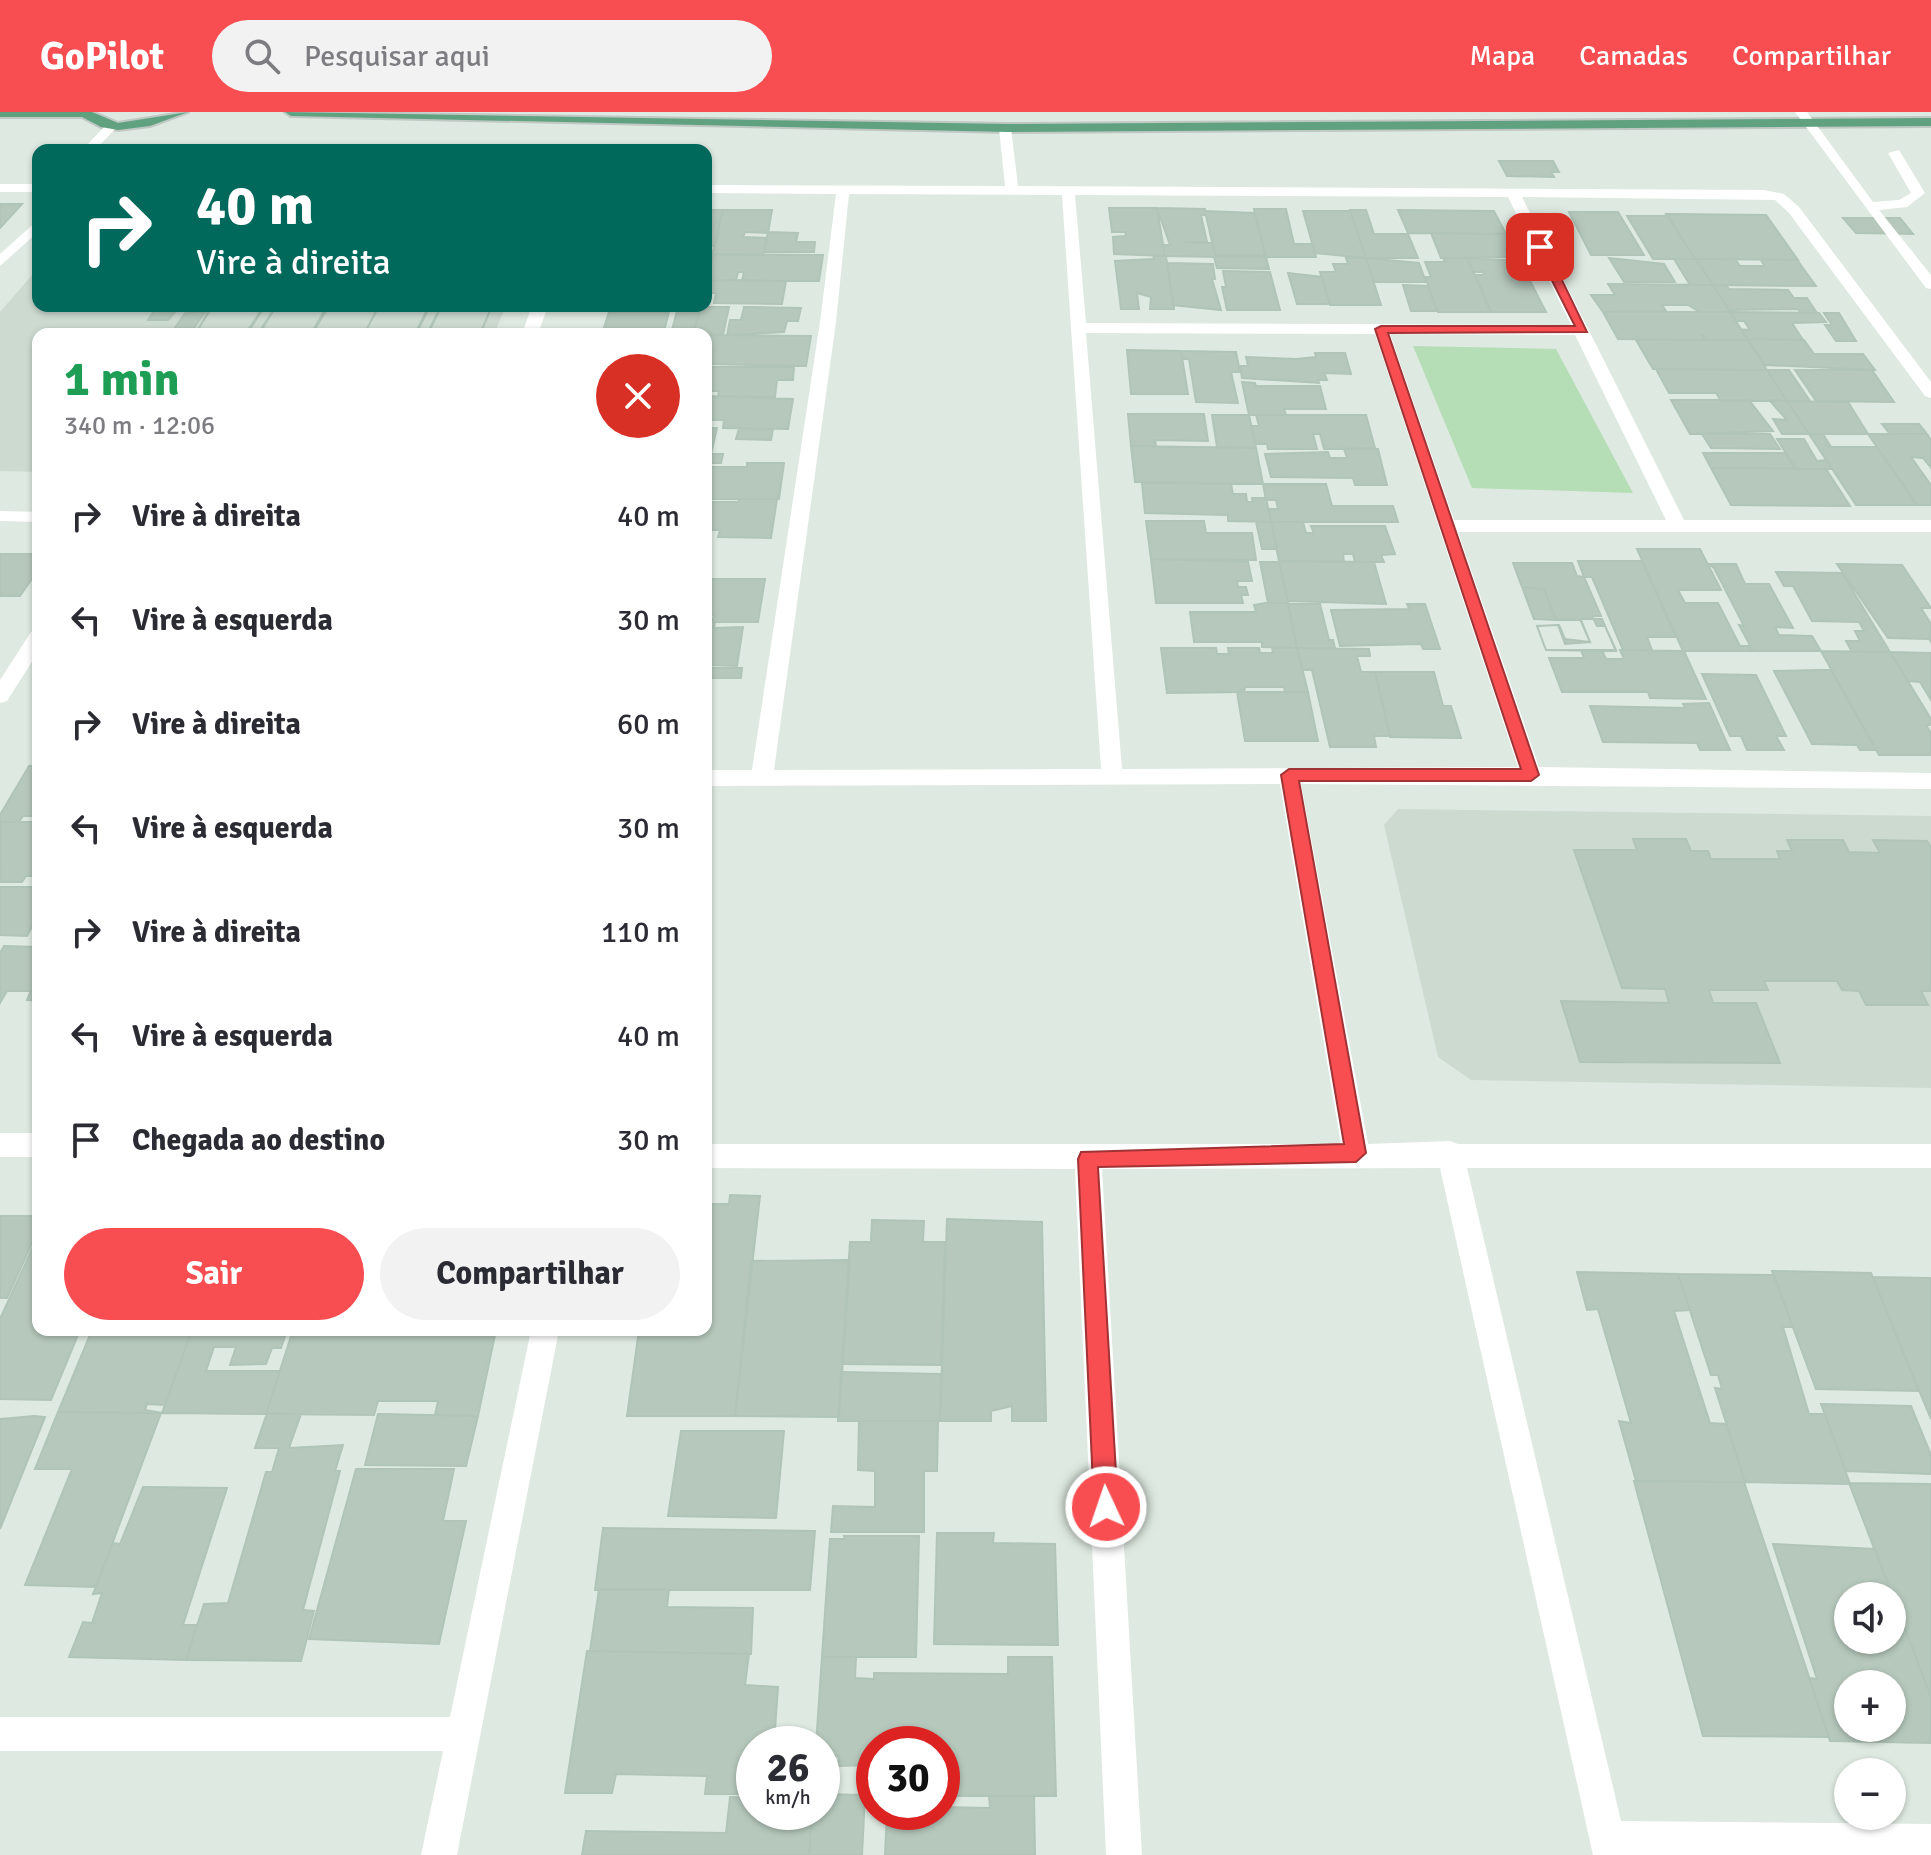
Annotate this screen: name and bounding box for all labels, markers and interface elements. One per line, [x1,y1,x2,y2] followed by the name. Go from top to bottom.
[212,20,772,92] search box
[40,33,164,80] text: GoPilot
[240,34,284,78] icon: search
[304,38,490,75] text: Pesquisar aqui
[1469,39,1535,73] text: Mapa
[1579,39,1688,73] text: Camadas
[1732,39,1891,73] text: Compartilhar
[196,171,314,240] text: 40 m
[64,176,168,280] icon: right
[1506,213,1574,281] pin
[1518,225,1562,269] icon: arrive
[196,240,391,285] text: Vire à direita
[64,350,180,409] text: 1 min
[596,354,680,438] button: close
[64,410,215,442] text: 340 m · 12:06
[64,494,108,538] icon: right
[132,498,301,535] text: Vire à direita
[617,498,680,535] text: 40 m
[64,598,108,642] icon: left
[132,602,333,639] text: Vire à esquerda
[617,602,680,639] text: 30 m
[64,702,108,746] icon: right
[132,706,301,743] text: Vire à direita
[617,706,680,743] text: 60 m
[64,806,108,850] icon: left
[132,810,333,847] text: Vire à esquerda
[617,810,680,847] text: 30 m
[64,910,108,954] icon: right
[132,914,301,951] text: Vire à direita
[601,914,680,951] text: 110 m
[64,1014,108,1058] icon: left
[132,1018,333,1055] text: Vire à esquerda
[617,1018,680,1055] text: 40 m
[64,1118,108,1162] icon: arrive
[132,1122,385,1159] text: Chegada ao destino
[617,1122,680,1159] text: 30 m
[64,1228,364,1320] button: Sair
[380,1228,680,1320] button: Compartilhar
[1064,1465,1148,1549] position arrow
[1834,1582,1906,1830] map controls
[1834,1582,1906,1654] button: sound
[1834,1670,1906,1742] button: +
[856,1726,960,1830] speed limit sign: 30
[766,1743,810,1793] text: 26
[1834,1758,1906,1830] button: −
[765,1785,811,1810] text: km/h

